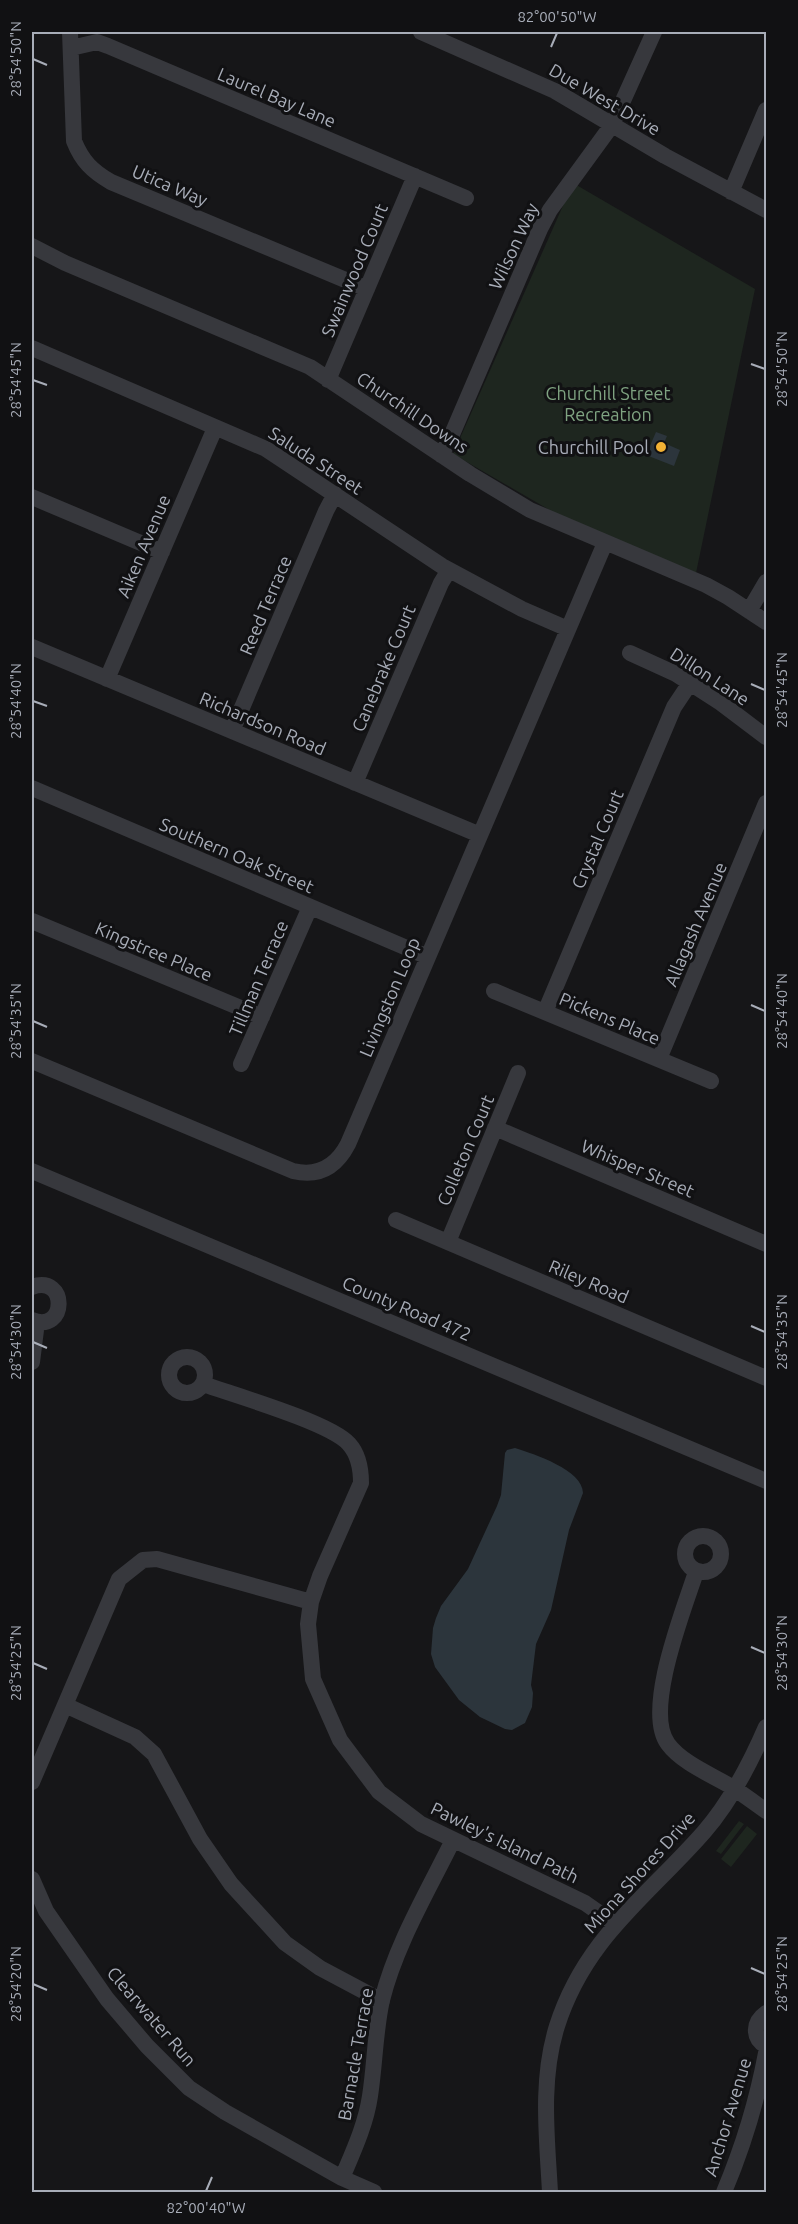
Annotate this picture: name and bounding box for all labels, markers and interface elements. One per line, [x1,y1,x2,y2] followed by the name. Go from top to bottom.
[517,8,597,25] text: 82°00'50"W
[7,21,24,97] text: 28°54'50"N
[546,59,664,139] street label: Due West Drive
[215,63,339,131] street label: Laurel Bay Lane
[129,160,211,210] street label: Utica Way
[484,199,542,292] street label: Wilson Way
[317,200,391,340] street label: Swainwood Court
[773,331,790,407] text: 28°54'50"N
[7,342,24,418] text: 28°54'45"N
[353,367,473,457] street label: Churchill Downs
[545,383,671,424] park label: Churchill Street Recreation
[265,422,367,498] street label: Saluda Street
[538,437,649,457] place label: Churchill Pool
[654,440,668,454] marker: Churchill Pool
[112,492,174,600] street label: Aiken Avenue
[235,552,295,658] street label: Reed Terrace
[347,602,419,734] street label: Canebrake Court
[667,643,753,709] street label: Dillon Lane
[773,652,790,728] text: 28°54'45"N
[7,663,24,739] text: 28°54'40"N
[197,687,329,759] street label: Richardson Road
[567,786,627,892] street label: Crystal Court
[157,813,317,897] street label: Southern Oak Street
[660,859,730,989] street label: Allagash Avenue
[93,917,215,985] street label: Kingstree Place
[225,917,291,1039] street label: Tillman Terrace
[355,934,423,1060] street label: Livingston Loop
[773,973,790,1049] text: 28°54'40"N
[7,983,24,1059] text: 28°54'35"N
[557,988,663,1048] street label: Pickens Place
[433,1092,497,1208] street label: Colleton Court
[579,1135,697,1201] street label: Whisper Street
[546,1255,632,1307] street label: Riley Road
[340,1272,474,1344] street label: County Road 472
[773,1294,790,1370] text: 28°54'35"N
[7,1304,24,1380] text: 28°54'30"N
[773,1615,790,1691] text: 28°54'30"N
[7,1625,24,1701] text: 28°54'25"N
[428,1798,582,1886] street label: Pawley's Island Path
[579,1807,699,1937] street label: Miona Shores Drive
[773,1936,790,2012] text: 28°54'25"N
[7,1946,24,2022] text: 28°54'20"N
[103,1962,201,2070] street label: Clearwater Run
[333,1986,377,2122] street label: Barnacle Terrace
[699,2055,755,2179] street label: Anchor Avenue
[166,2199,246,2216] text: 82°00'40"W

